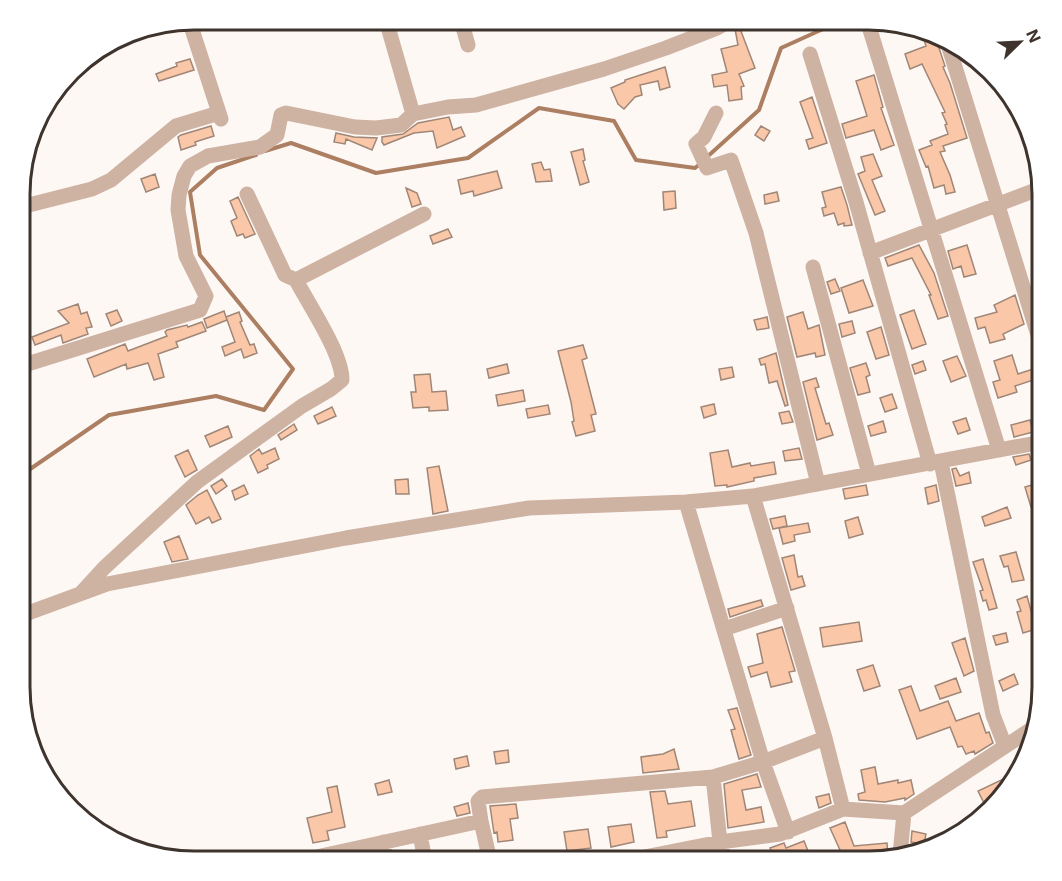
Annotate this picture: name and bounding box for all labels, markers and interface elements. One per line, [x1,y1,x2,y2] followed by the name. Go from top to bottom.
[990,12,1050,72] north arrow
[1022,26,1045,46] text: N

